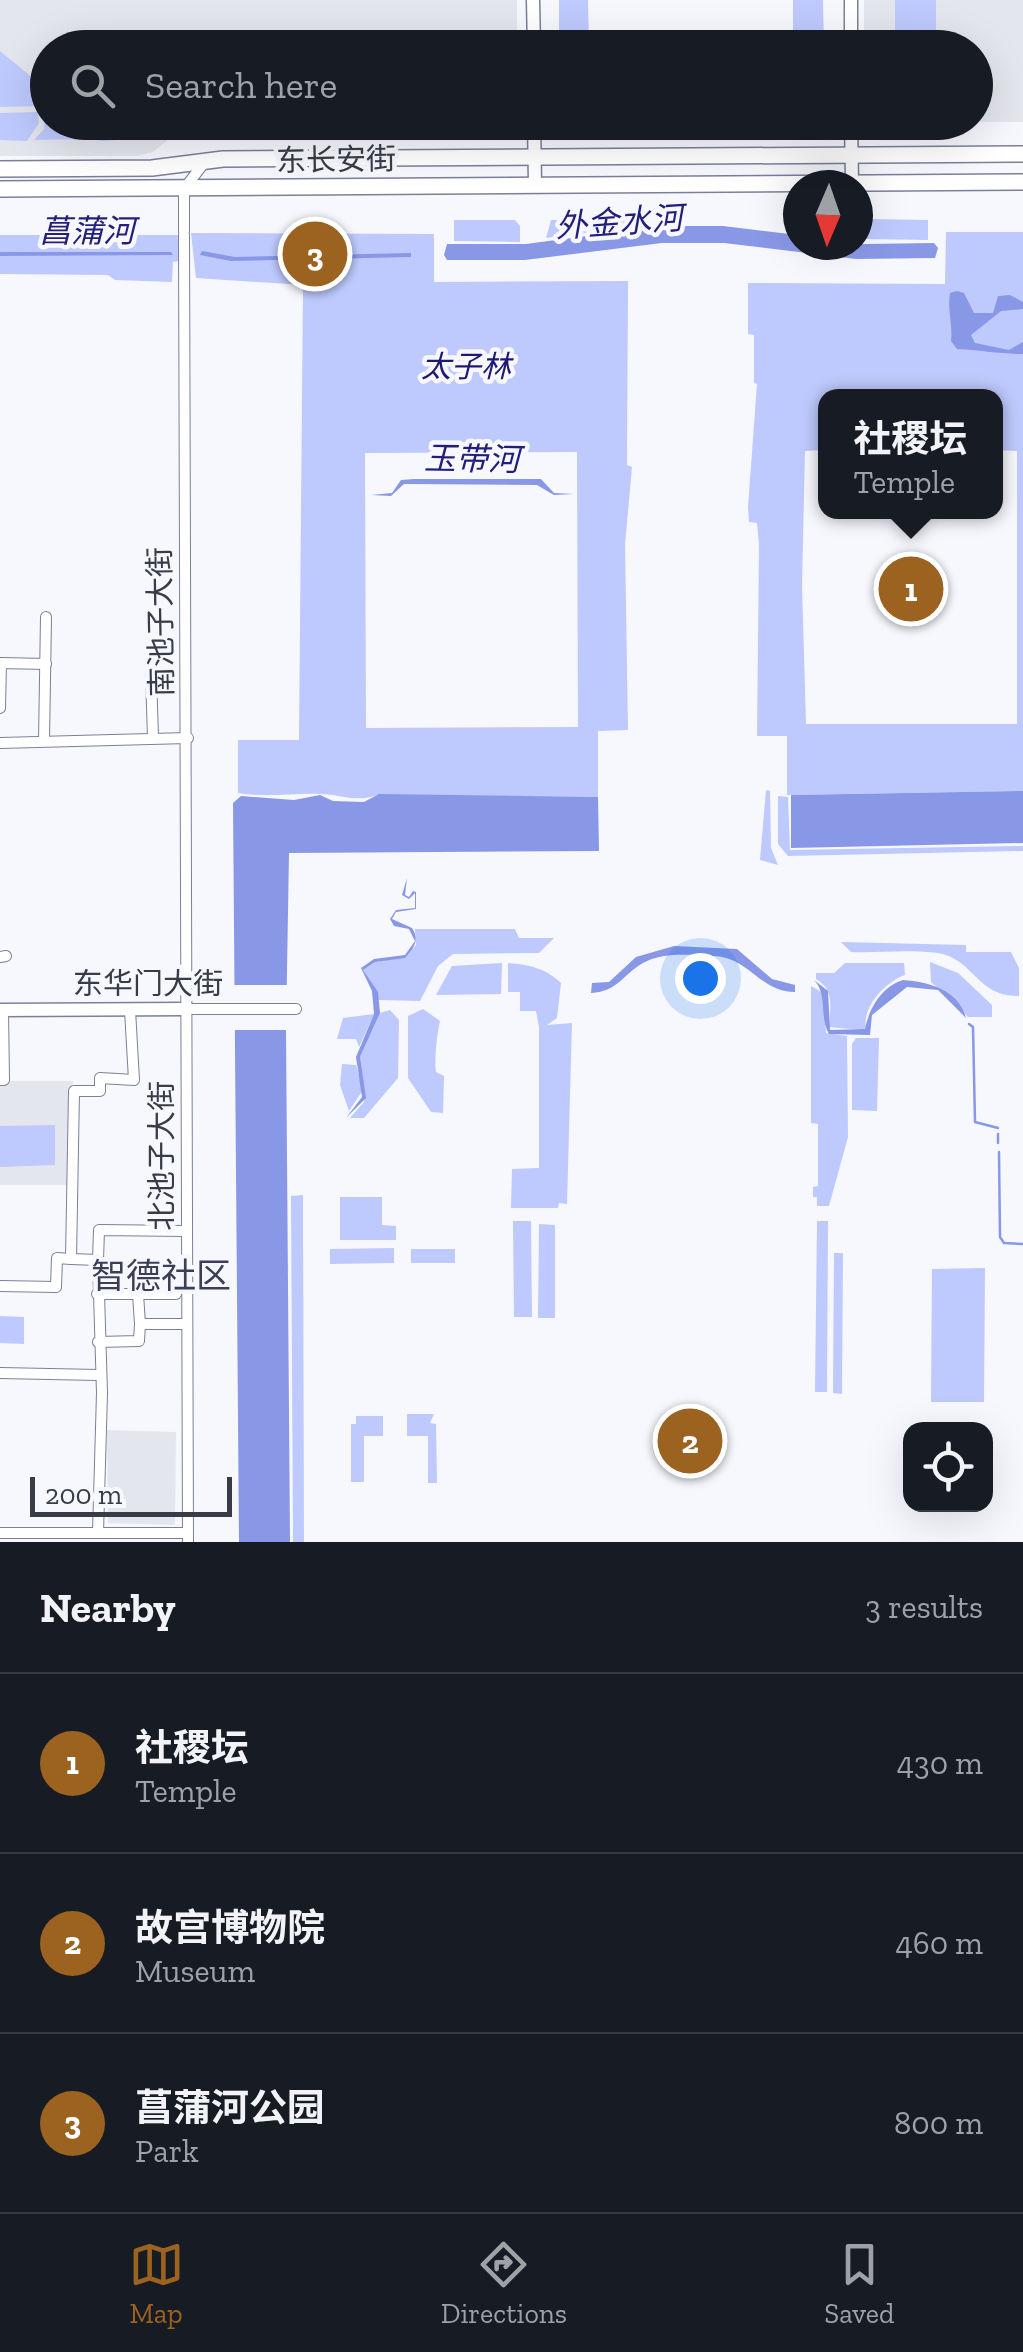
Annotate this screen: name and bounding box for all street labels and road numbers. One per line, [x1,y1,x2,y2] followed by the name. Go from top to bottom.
[276,141,396,179] street label: 东长安街
[142,547,180,697] street label: 南池子大街
[73,966,223,1002] street label: 东华门大街
[144,1081,180,1231] street label: 北池子大街

